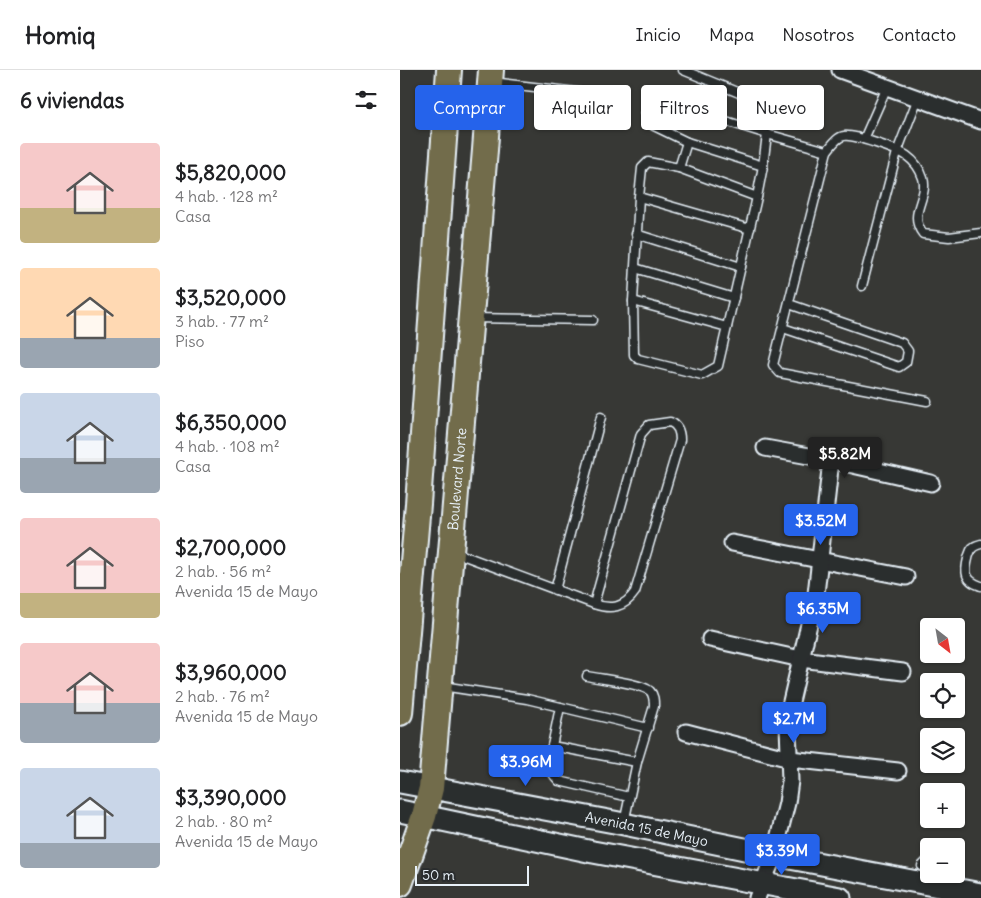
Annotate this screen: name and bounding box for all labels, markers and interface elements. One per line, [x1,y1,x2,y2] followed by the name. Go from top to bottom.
[25,20,95,50] text: Homiq
[635,23,681,46] text: Inicio
[709,23,754,46] text: Mapa
[782,23,854,46] text: Nosotros
[882,23,956,46] text: Contacto
[415,85,524,130] chip: Comprar
[534,85,631,130] chip: Alquilar
[641,85,727,130] chip: Filtros
[737,85,824,130] chip: Nuevo
[352,86,380,114] icon: filters
[20,87,124,114] text: 6 viviendas
[175,159,286,186] text: $5,820,000
[60,163,120,223] icon: home
[175,186,278,206] text: 4 hab. · 128 m²
[175,206,211,226] text: Casa
[175,284,286,311] text: $3,520,000
[60,288,120,348] icon: home
[175,311,269,331] text: 3 hab. · 77 m²
[175,331,204,351] text: Piso
[175,409,287,436] text: $6,350,000
[60,413,120,473] icon: home
[444,427,470,531] street label: Boulevard Norte
[175,436,280,456] text: 4 hab. · 108 m²
[804,436,886,479] pin: $5.82M
[819,443,871,463] text: $5.82M
[175,456,211,476] text: Casa
[780,504,862,546] pin: $3.52M
[795,510,847,530] text: $3.52M
[175,534,286,561] text: $2,700,000
[60,538,120,598] icon: home
[175,561,272,581] text: 2 hab. · 56 m²
[175,581,318,601] text: Avenida 15 de Mayo
[782,592,864,634] pin: $6.35M
[797,598,849,618] text: $6.35M
[920,618,965,662] north arrow
[920,618,965,883] map controls
[175,659,287,686] text: $3,960,000
[60,663,120,723] icon: home
[920,673,965,718] button: locate
[175,686,270,706] text: 2 hab. · 76 m²
[759,702,829,744] pin: $2.7M
[175,706,318,726] text: Avenida 15 de Mayo
[773,708,815,728] text: $2.7M
[920,728,965,773] button: layers
[485,744,567,787] pin: $3.96M
[500,751,552,771] text: $3.96M
[920,783,965,828] button: +
[175,784,287,811] text: $3,390,000
[60,788,120,848] icon: home
[584,808,710,850] street label: Avenida 15 de Mayo
[175,811,273,831] text: 2 hab. · 80 m²
[175,831,318,851] text: Avenida 15 de Mayo
[741,834,823,876] pin: $3.39M
[920,838,965,883] button: −
[756,840,808,860] text: $3.39M
[415,863,529,886] scale bar
[422,866,455,884] text: 50 m

